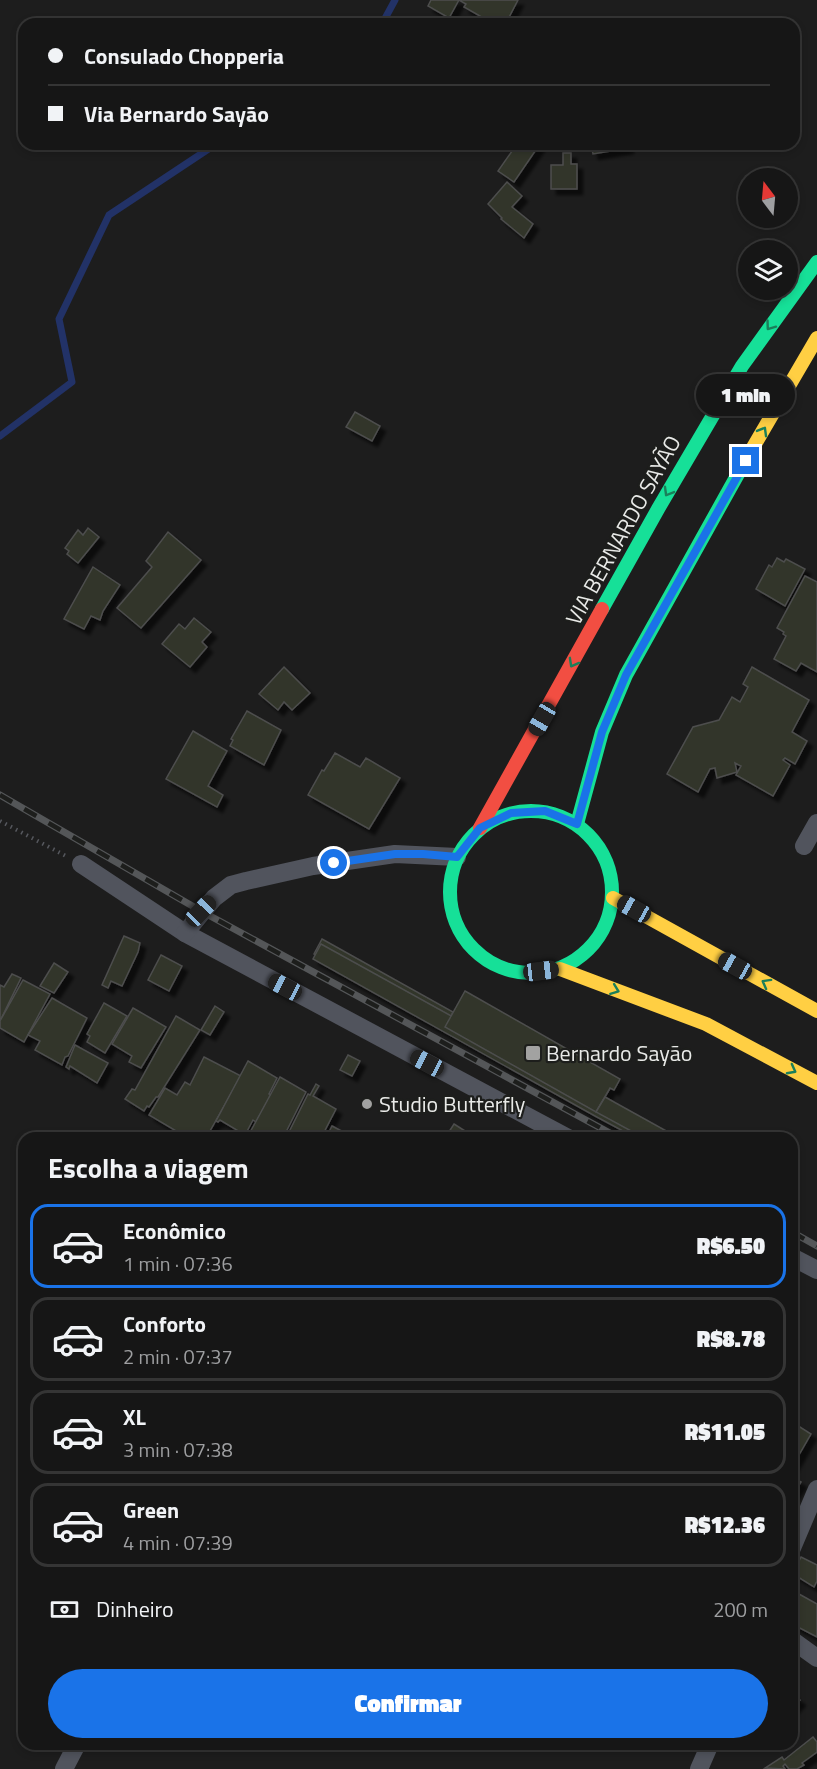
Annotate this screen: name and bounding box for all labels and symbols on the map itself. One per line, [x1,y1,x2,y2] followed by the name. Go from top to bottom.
[738,168,798,228] north arrow
[766,320,777,331] one-way arrow
[696,374,795,416] callout: 1 min
[756,427,767,437] one-way arrow
[557,429,689,631] street label: VIA BERNARDO SAYÃO
[732,447,759,474] route end
[664,486,675,496] one-way arrow
[569,657,580,667] one-way arrow
[525,699,559,739] car
[320,849,347,876] route start
[182,892,220,930] car
[614,892,654,926] car
[715,949,755,983] car
[522,960,560,982] car
[265,971,305,1003] car
[762,979,772,990] one-way arrow
[609,982,620,995] one-way arrow
[546,1036,692,1070] place label: Bernardo Sayão
[524,1044,542,1062] marker: Bernardo Sayão
[407,1047,447,1079] car
[786,1063,796,1074] one-way arrow
[379,1087,526,1121] place label: Studio Butterfly
[360,1097,374,1111] marker: Studio Butterfly

